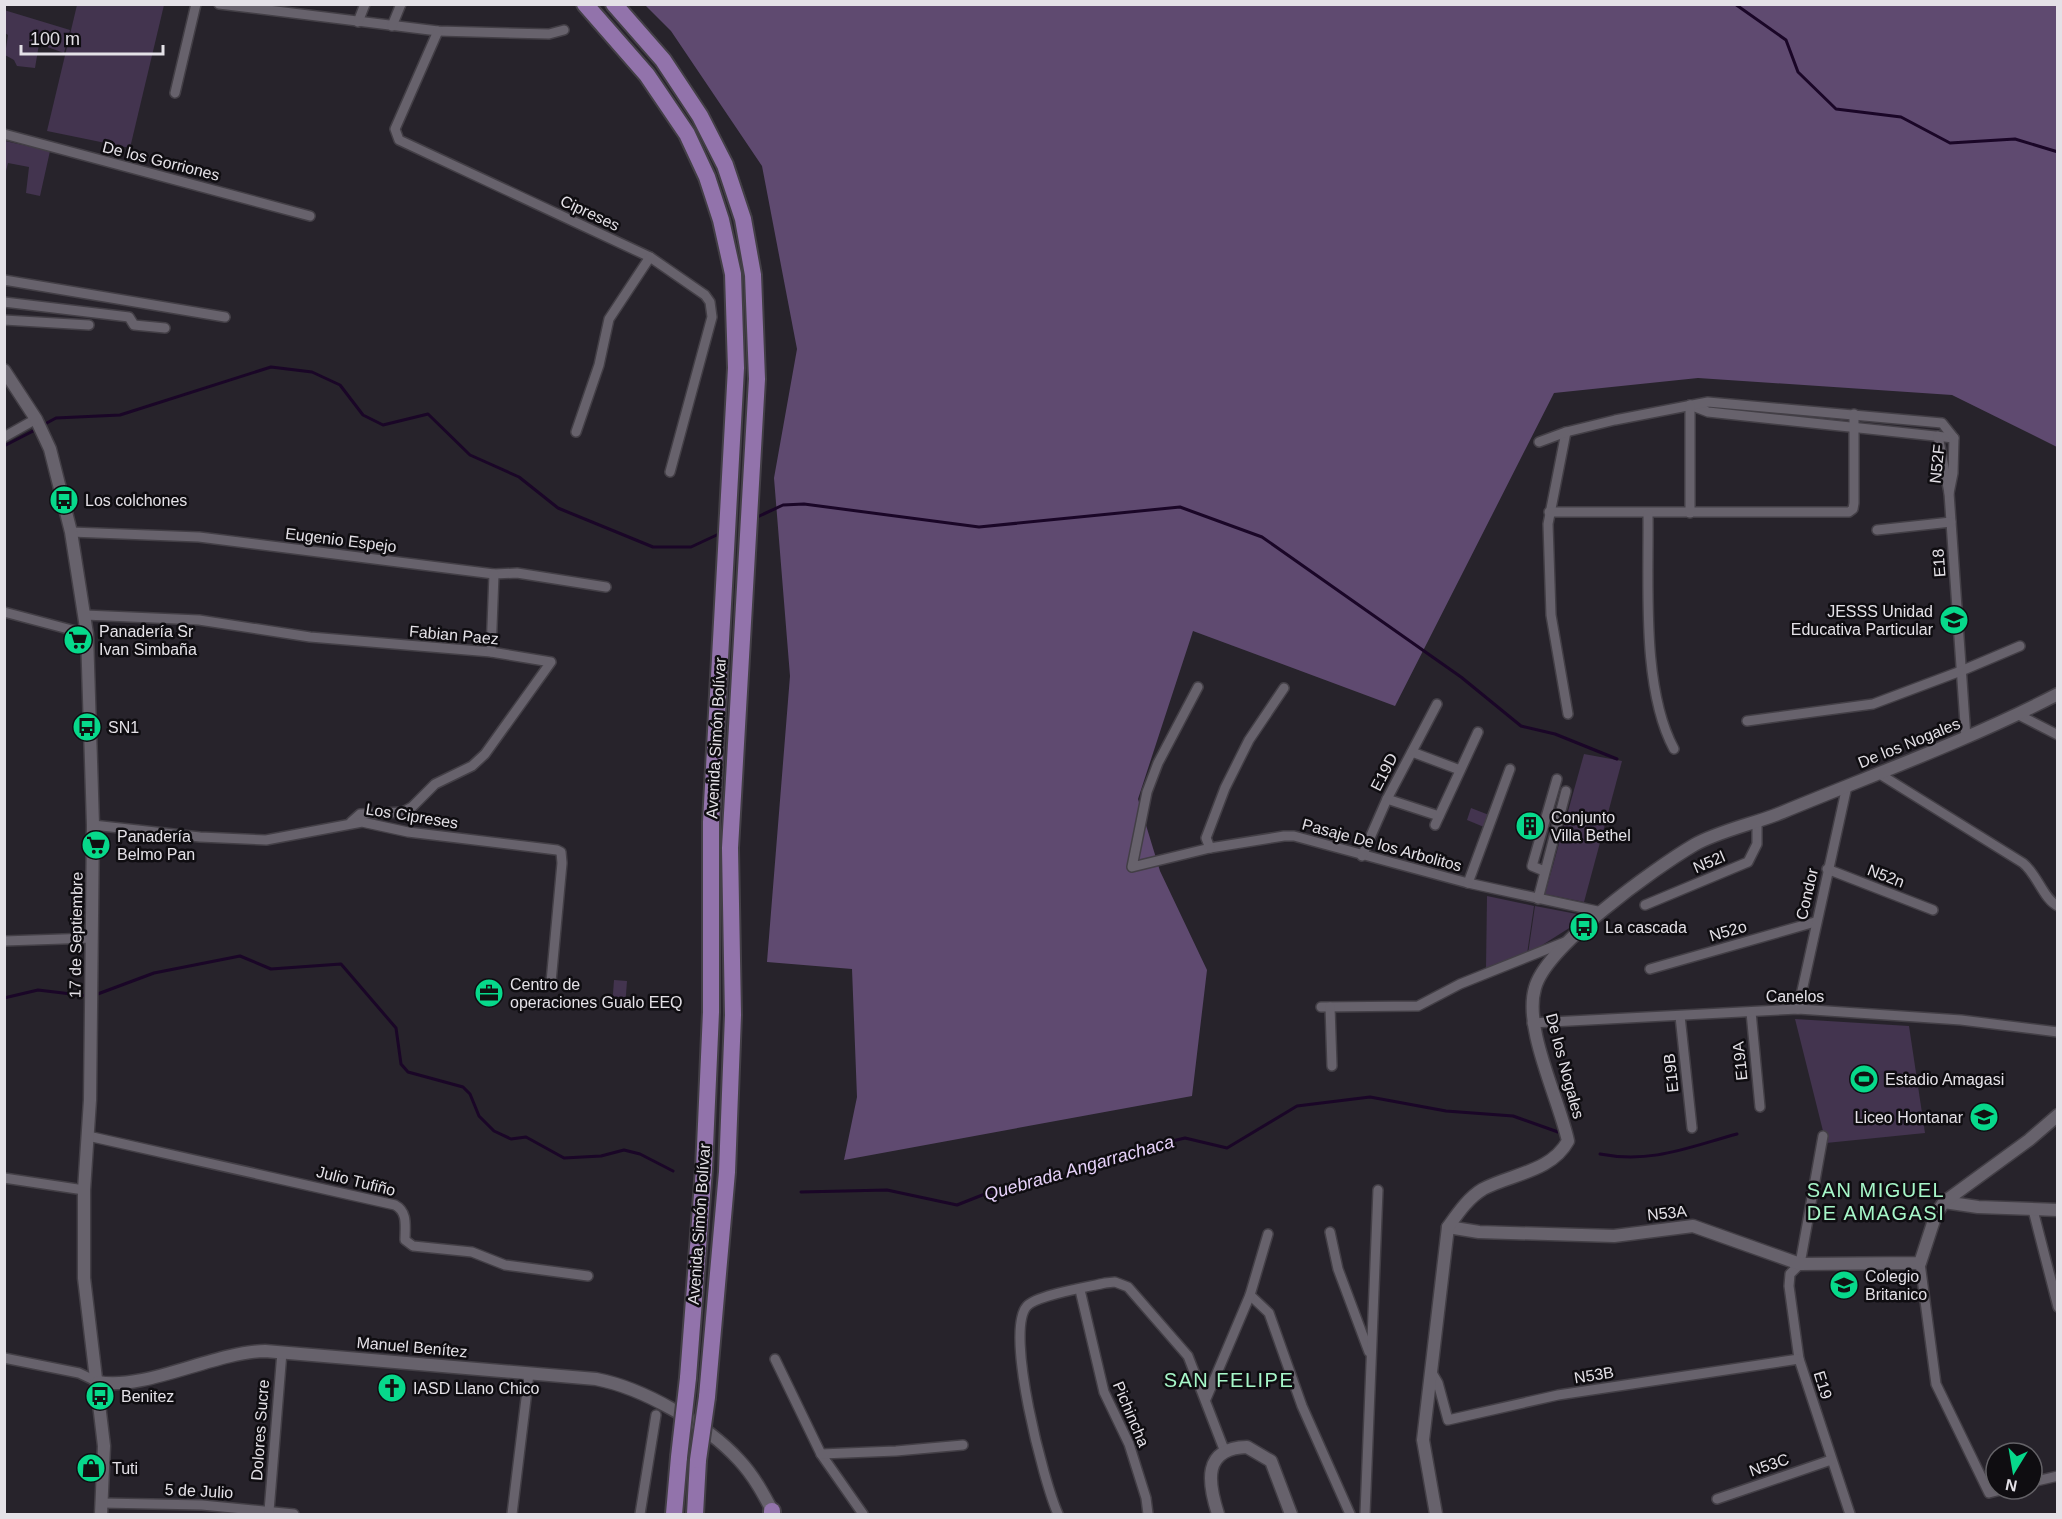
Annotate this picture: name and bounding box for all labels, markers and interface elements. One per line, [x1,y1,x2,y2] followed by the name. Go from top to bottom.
[21,18,164,56] scale bar
[30,29,80,49] text: 100 m
[101,138,221,184] street label: De los Gorriones
[558,192,622,234] street label: Cipreses
[1927,443,1948,484] street label: N52F
[48,484,80,516] bus stop icon: Los colchones
[85,492,187,509] place label: Los colchones
[284,525,398,555] street label: Eugenio Espejo
[1930,548,1948,578] street label: E18
[1791,603,1934,638] place label: JESSS Unidad Educativa Particular
[1938,604,1970,636] school or university icon: JESSS Unidad Educativa Particular
[99,623,197,658] place label: Panadería Sr Ivan Simbaña
[409,623,499,647] street label: Fabian Paez
[62,624,94,656] supermarket icon: Panadería Sr Ivan Simbaña
[703,656,729,819] street label: Avenida Simón Bolívar
[71,711,103,743] bus stop icon: SN1
[1856,715,1962,771] street label: De los Nogales
[108,719,139,736] place label: SN1
[1367,750,1401,794] street label: E19D
[365,800,459,832] street label: Los Cipreses
[1551,809,1631,844] place label: Conjunto Villa Bethel
[1514,810,1546,842] building icon: Conjunto Villa Bethel
[1300,815,1464,875] street label: Pasaje De los Arbolitos
[117,828,195,863] place label: Panadería Belmo Pan
[80,829,112,861] supermarket icon: Panadería Belmo Pan
[1691,848,1727,876] street label: N52l
[1865,861,1907,891] street label: N52n
[1793,866,1821,921] street label: Condor
[66,872,86,998] street label: 17 de Septiembre
[1568,911,1600,943] bus stop icon: La cascada
[1707,918,1749,944] street label: N52o
[1605,919,1687,936] place label: La cascada
[510,976,683,1011] place label: Centro de operaciones Gualo EEQ
[473,977,505,1009] office icon: Centro de operaciones Gualo EEQ
[1766,988,1824,1005] street label: Canelos
[1543,1011,1587,1121] street label: De los Nogales
[1729,1040,1750,1081] street label: E19A
[1661,1053,1681,1093] street label: E19B
[1848,1063,1880,1095] sports icon: Estadio Amagasi
[1885,1071,2004,1088] place label: Estadio Amagasi
[1968,1101,2000,1133] school or university icon: Liceo Hontanar
[1854,1109,1964,1126] place label: Liceo Hontanar
[982,1131,1176,1205] water label: Quebrada Angarrachaca
[685,1142,713,1305] street label: Avenida Simón Bolívar
[315,1163,397,1199] street label: Julio Tufiño
[1807,1179,1945,1224] district label: SAN MIGUEL DE AMAGASI
[1646,1202,1688,1224] street label: N53A
[1865,1268,1927,1303] place label: Colegio Britanico
[1828,1269,1860,1301] school or university icon: Colegio Britanico
[356,1334,468,1360] street label: Manuel Benítez
[1573,1363,1615,1387] street label: N53B
[1164,1369,1294,1391] district label: SAN FELIPE
[1811,1369,1835,1401] street label: E19
[376,1372,408,1404] church icon: IASD Llano Chico
[248,1379,272,1481] street label: Dolores Sucre
[1110,1379,1152,1449] street label: Pichincha
[84,1380,116,1412] bus stop icon: Benitez
[413,1380,539,1397] place label: IASD Llano Chico
[121,1388,174,1405] place label: Benitez
[1984,1441,2044,1501] north arrow
[1747,1450,1791,1480] street label: N53C
[75,1452,107,1484] shop icon: Tuti
[112,1460,138,1477] place label: Tuti
[2004,1476,2019,1495] text: N
[164,1481,234,1501] street label: 5 de Julio

